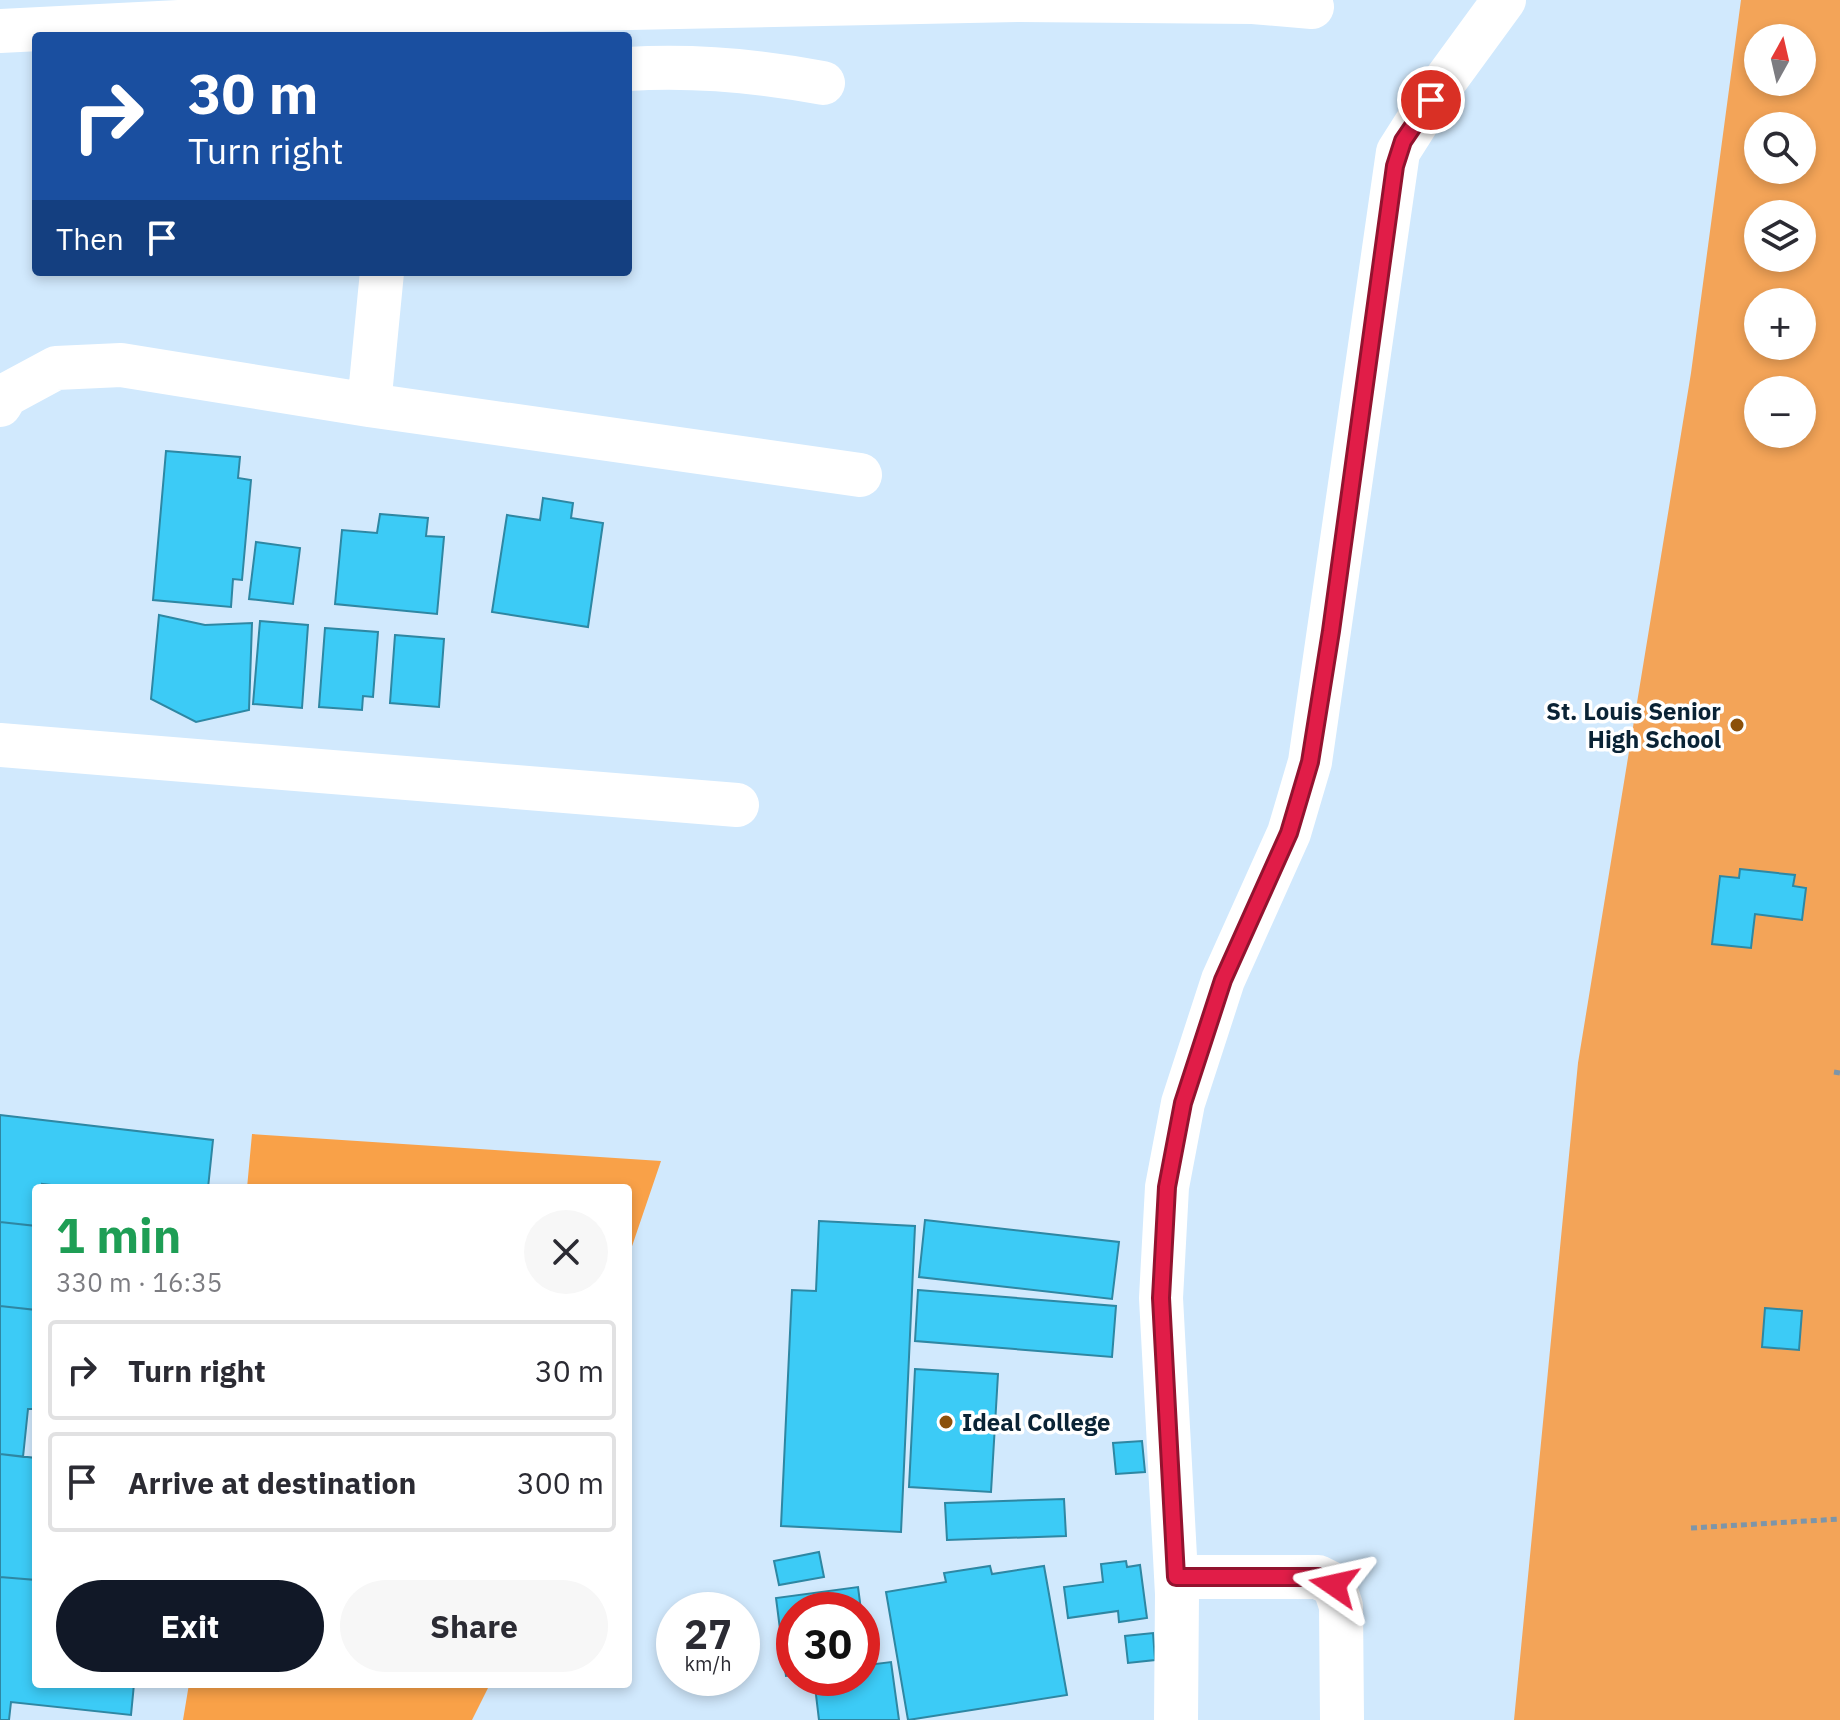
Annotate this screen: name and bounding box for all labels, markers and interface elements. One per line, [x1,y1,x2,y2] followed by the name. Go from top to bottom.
[1744,24,1816,96] north arrow
[1744,24,1816,448] map controls
[188,57,318,129] text: 30 m
[56,64,160,168] icon: right
[1397,66,1465,134] pin
[1409,78,1453,122] icon: arrive
[1744,112,1816,184] button: search
[188,127,344,174] text: Turn right
[1744,200,1816,272] button: layers
[140,216,184,260] icon: arrive
[56,219,124,258] text: Then
[1744,288,1816,360] button: +
[1744,376,1816,448] button: −
[1546,695,1721,755] place label: St. Louis Senior High School
[1728,716,1746,734] marker: St. Louis Senior High School
[56,1204,181,1266] text: 1 min
[524,1210,608,1294] button: close
[56,1265,222,1299] text: 330 m · 16:35
[60,1348,104,1392] icon: right
[128,1351,266,1390] text: Turn right
[535,1351,604,1390] text: 30 m
[962,1406,1111,1438] place label: Ideal College
[937,1413,955,1431] marker: Ideal College
[60,1460,104,1504] icon: arrive
[128,1463,416,1502] text: Arrive at destination
[517,1463,604,1502] text: 300 m
[1292,1543,1376,1627] position arrow
[56,1580,324,1672] button: Exit
[340,1580,608,1672] button: Share
[776,1592,880,1696] speed limit sign: 30
[684,1608,732,1660] text: 27
[684,1650,732,1677] text: km/h

